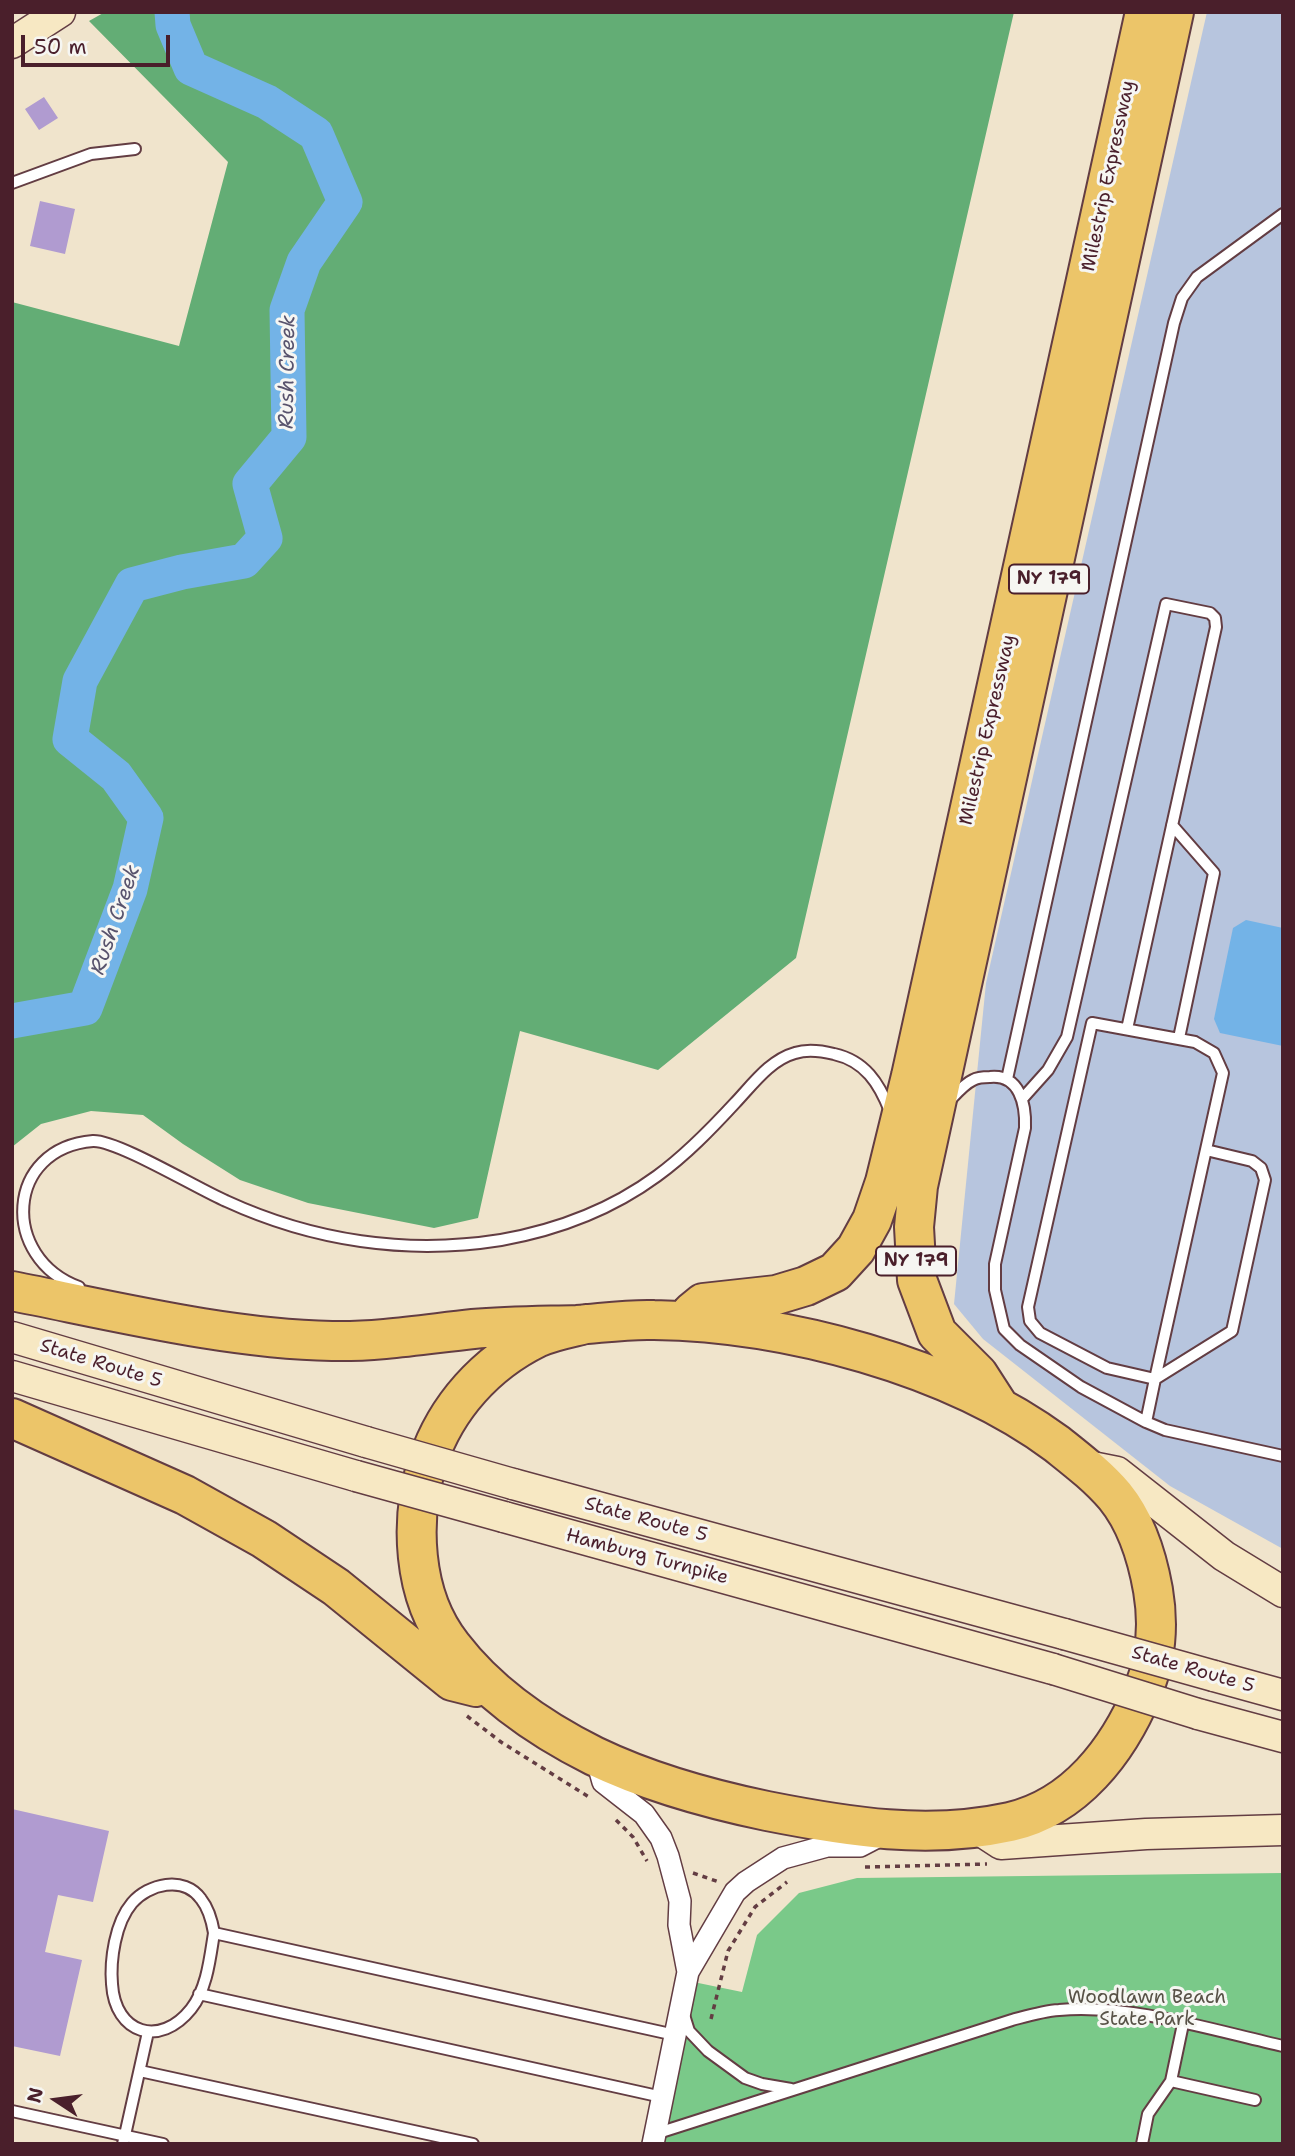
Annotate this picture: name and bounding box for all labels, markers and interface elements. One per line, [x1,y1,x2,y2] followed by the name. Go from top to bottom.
[24,21,173,65] scale bar
[34,33,87,61] text: 50 m
[1078,78,1140,274] street label: Milestrip Expressway
[274,315,302,429] water label: Rush Creek
[1009,564,1089,594] road number: NY 179
[955,633,1021,827] street label: Milestrip Expressway
[86,862,146,978] water label: Rush Creek
[876,1246,956,1276] road number: NY 179
[37,1335,165,1393] street label: State Route 5
[582,1493,710,1547] street label: State Route 5
[563,1524,731,1590] street label: Hamburg Turnpike
[1129,1642,1257,1698] street label: State Route 5
[1068,1987,1226,2031] park label: Woodlawn Beach State Park
[21,2065,91,2135] north arrow
[21,2085,49,2105] text: N

